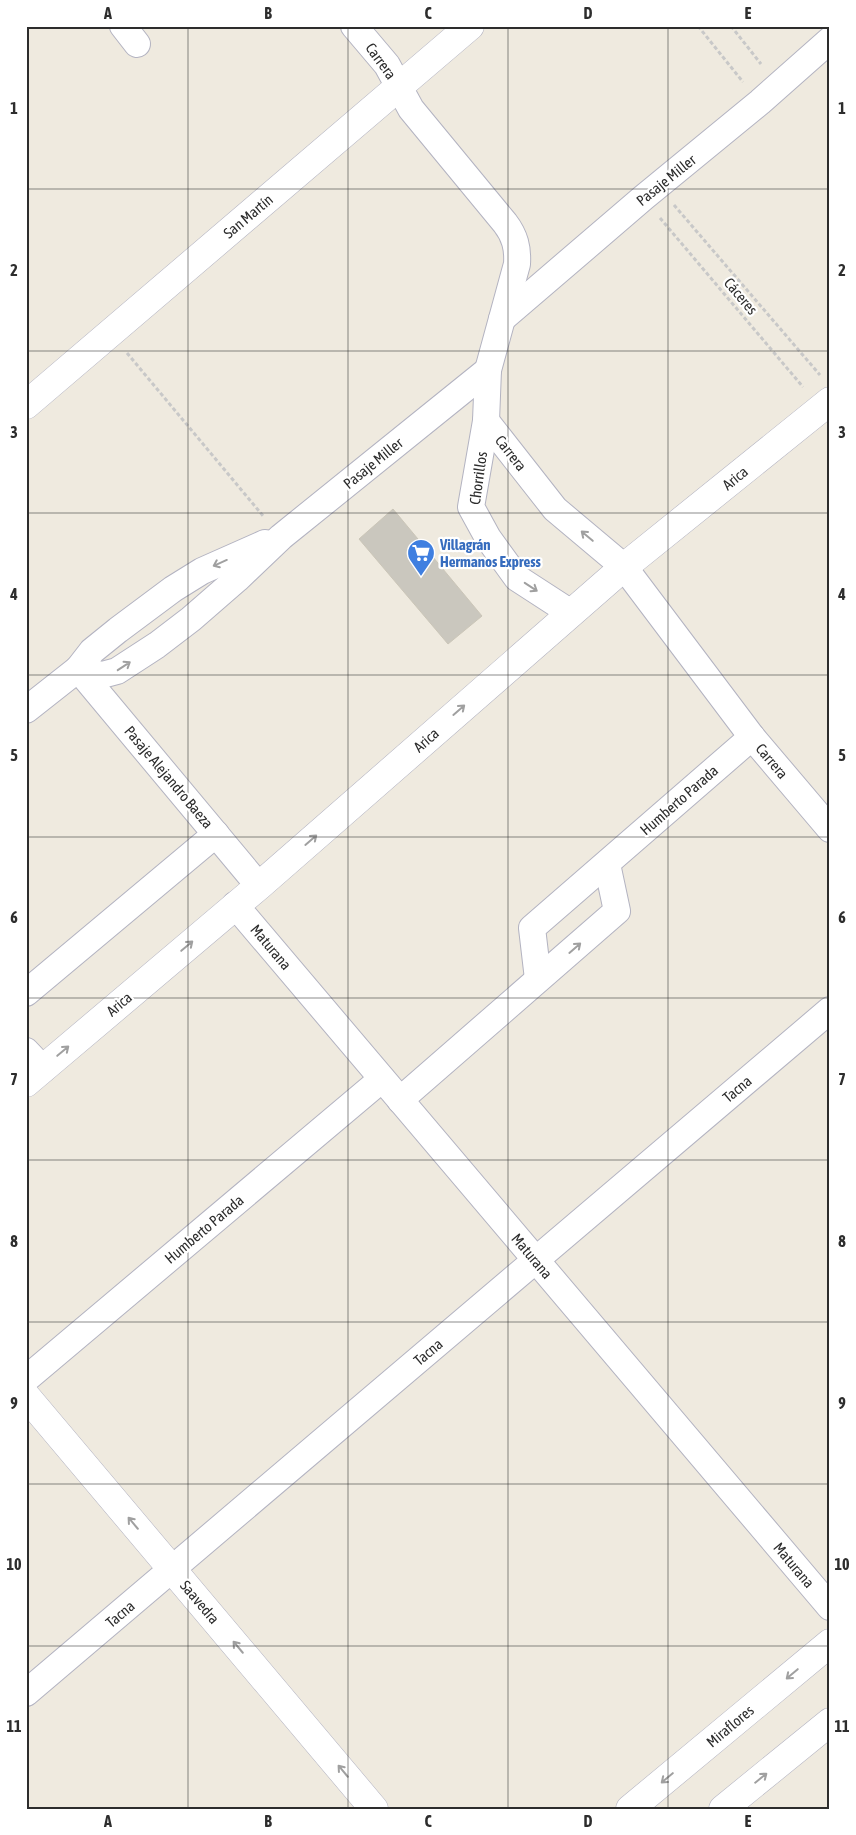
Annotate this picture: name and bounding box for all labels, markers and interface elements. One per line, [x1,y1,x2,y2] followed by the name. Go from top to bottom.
[103,4,112,22] text: A
[264,4,272,22] text: B
[424,4,432,22] text: C
[584,4,593,22] text: D
[745,4,752,22] text: E
[362,40,400,82] street label: Carrera
[10,99,18,117] text: 1
[838,99,846,117] text: 1
[633,151,699,209] street label: Pasaje Miller
[220,191,276,241] street label: San Martín
[10,261,18,279] text: 2
[838,261,846,279] text: 2
[721,274,761,318] street label: Cáceres
[10,423,18,441] text: 3
[838,423,846,441] text: 3
[492,432,530,474] street label: Carrera
[340,434,406,492] street label: Pasaje Miller
[466,450,490,506] street label: Chorrillos
[719,463,751,493] street label: Arica
[580,530,593,542] one-way arrow
[439,536,541,570] place label: Villagrán Hermanos Express
[406,538,436,577] supermarket icon: Villagrán Hermanos Express
[213,559,228,569] one-way arrow
[524,582,538,592] one-way arrow
[9,585,18,603] text: 4
[837,585,846,603] text: 4
[117,661,131,672] one-way arrow
[453,705,466,716] one-way arrow
[121,722,217,832] street label: Pasaje Alejandro Baeza
[410,724,442,756] street label: Arica
[752,740,792,782] street label: Carrera
[10,746,18,764] text: 5
[838,746,846,764] text: 5
[637,762,721,838] street label: Humberto Parada
[304,835,317,846] one-way arrow
[10,908,18,926] text: 6
[838,908,846,926] text: 6
[247,921,295,973] street label: Maturana
[181,941,194,952] one-way arrow
[569,942,582,953] one-way arrow
[103,989,135,1019] street label: Arica
[57,1046,70,1057] one-way arrow
[10,1070,18,1088] text: 7
[838,1070,846,1088] text: 7
[719,1072,755,1106] street label: Tacna
[161,1191,247,1267] street label: Humberto Parada
[508,1230,556,1282] street label: Maturana
[10,1232,18,1250] text: 8
[838,1232,846,1250] text: 8
[410,1335,446,1369] street label: Tacna
[10,1394,18,1412] text: 9
[838,1394,846,1412] text: 9
[128,1517,139,1530] one-way arrow
[770,1539,818,1591] street label: Maturana
[6,1555,22,1573] text: 10
[834,1555,850,1573] text: 10
[177,1577,223,1627] street label: Saavedra
[102,1597,138,1631] street label: Tacna
[233,1641,244,1654] one-way arrow
[786,1668,799,1679] one-way arrow
[703,1701,757,1751] street label: Miraflores
[6,1717,22,1735] text: 11
[834,1717,850,1735] text: 11
[337,1765,348,1778] one-way arrow
[661,1772,674,1783] one-way arrow
[754,1772,767,1783] one-way arrow
[103,1812,112,1830] text: A
[264,1812,272,1830] text: B
[424,1812,432,1830] text: C
[584,1812,593,1830] text: D
[745,1812,752,1830] text: E

